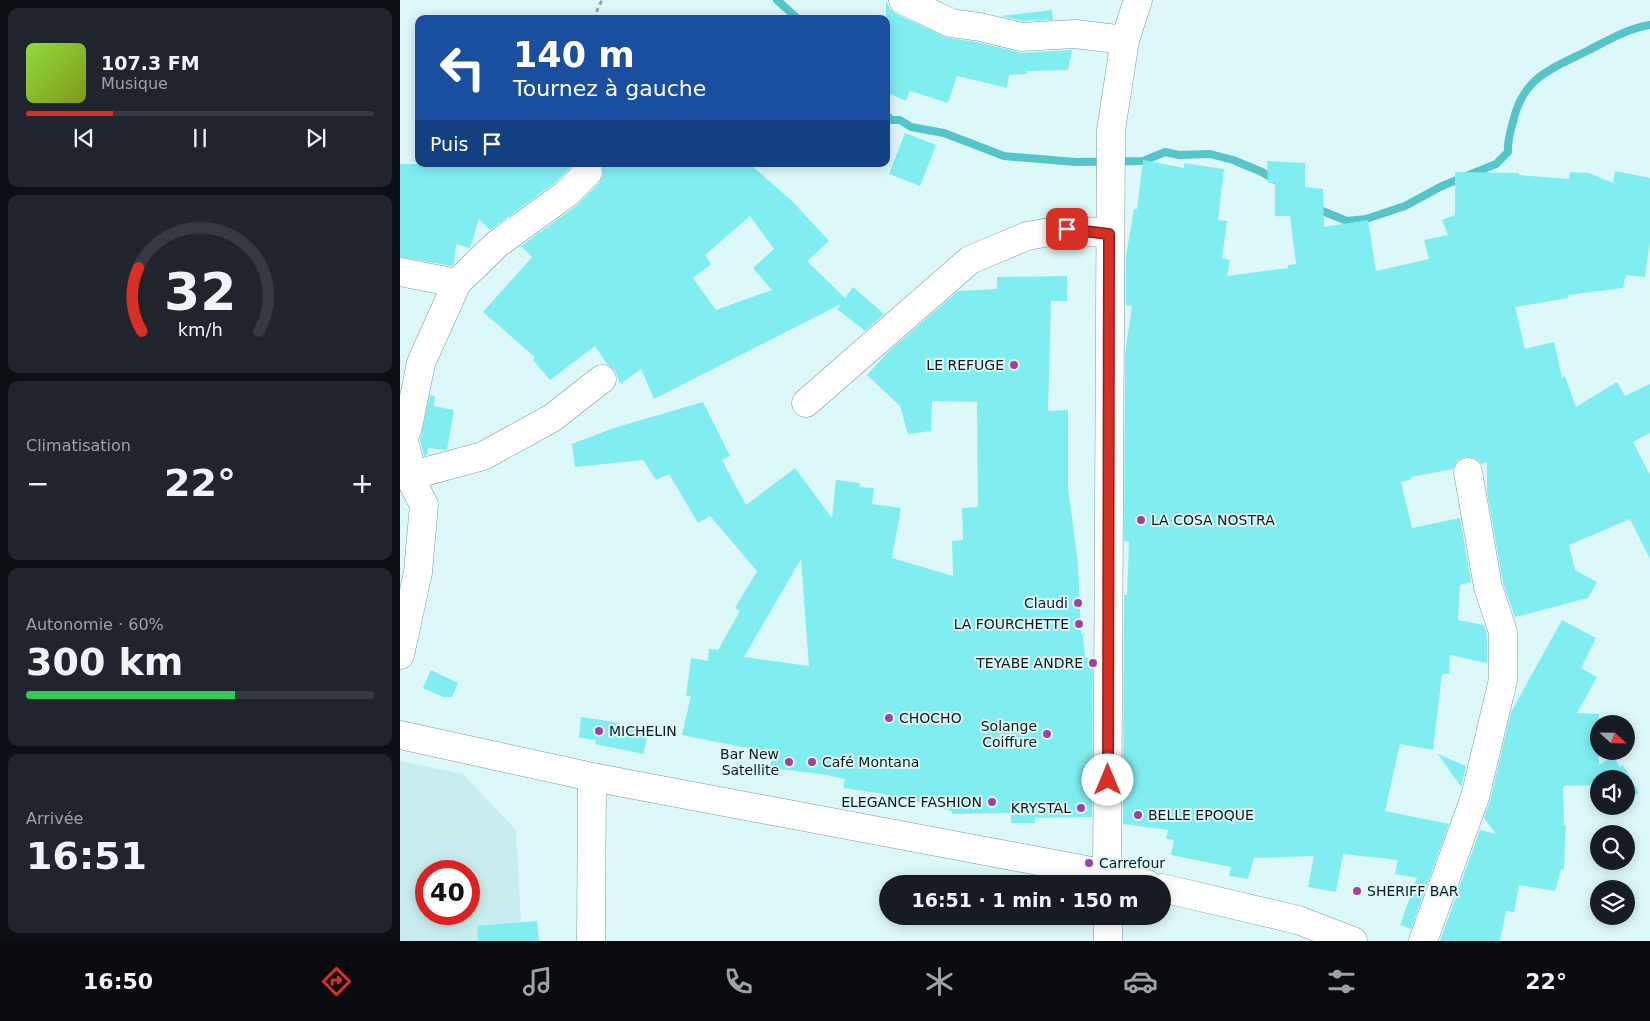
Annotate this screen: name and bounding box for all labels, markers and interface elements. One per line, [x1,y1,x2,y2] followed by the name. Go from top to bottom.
[430,35,495,100] icon: left
[513,35,635,75] text: 140 m
[101,52,200,74] text: 107.3 FM
[101,74,168,93] text: Musique
[513,76,706,101] text: Tournez à gauche
[70,124,98,152] icon: previous
[186,124,214,152] icon: pause
[302,124,330,152] icon: next
[478,130,506,158] icon: arrive
[430,133,468,155] text: Puis
[1046,208,1088,250] pin
[1053,215,1081,243] icon: arrive
[164,262,236,322] text: 32
[177,319,223,340] text: km/h
[926,357,1004,373] place label: LE REFUGE
[1008,359,1020,371] marker: LE REFUGE
[26,436,131,455] text: Climatisation
[164,461,236,505] text: 22°
[26,467,49,500] text: −
[351,467,374,500] text: +
[1151,512,1275,528] place label: LA COSA NOSTRA
[1135,514,1147,526] marker: LA COSA NOSTRA
[1024,595,1068,611] place label: Claudi
[1072,597,1084,609] marker: Claudi
[26,615,164,634] text: Autonomie · 60%
[954,616,1069,632] place label: LA FOURCHETTE
[1073,618,1085,630] marker: LA FOURCHETTE
[26,640,183,684] text: 300 km
[975,655,1083,671] place label: TEYABE ANDRE
[1087,657,1099,669] marker: TEYABE ANDRE
[899,710,962,726] place label: CHOCHO
[883,712,895,724] marker: CHOCHO
[1590,715,1635,760] north arrow
[1590,715,1635,925] map controls
[981,718,1037,750] place label: Solange Coiffure
[609,723,677,739] place label: MICHELIN
[593,725,605,737] marker: MICHELIN
[1041,728,1053,740] marker: Solange Coiffure
[720,746,779,778] place label: Bar New Satellite
[1081,753,1133,805] position arrow
[822,754,919,770] place label: Café Montana
[783,756,795,768] marker: Bar New Satellite
[806,756,818,768] marker: Café Montana
[1590,770,1635,815] button: sound
[841,794,982,810] place label: ELEGANCE FASHION
[986,796,998,808] marker: ELEGANCE FASHION
[1011,800,1071,816] place label: KRYSTAL
[1075,802,1087,814] marker: KRYSTAL
[1148,807,1254,823] place label: BELLE EPOQUE
[26,809,83,828] text: Arrivée
[1132,809,1144,821] marker: BELLE EPOQUE
[1590,825,1635,870] button: search
[26,834,147,878] text: 16:51
[1099,855,1165,871] place label: Carrefour
[1083,857,1095,869] marker: Carrefour
[415,860,480,925] speed limit sign: 40
[1590,880,1635,925] button: layers
[1367,883,1459,899] place label: SHERIFF BAR
[1351,885,1363,897] marker: SHERIFF BAR
[911,889,1139,911] text: 16:51 · 1 min · 150 m
[319,964,354,999] icon: directions
[520,964,555,999] icon: music
[721,964,756,999] icon: phone
[922,964,957,999] icon: climate
[1123,964,1158,999] icon: car
[1324,964,1359,999] icon: filters
[83,969,153,994] text: 16:50
[1525,969,1567,994] text: 22°

